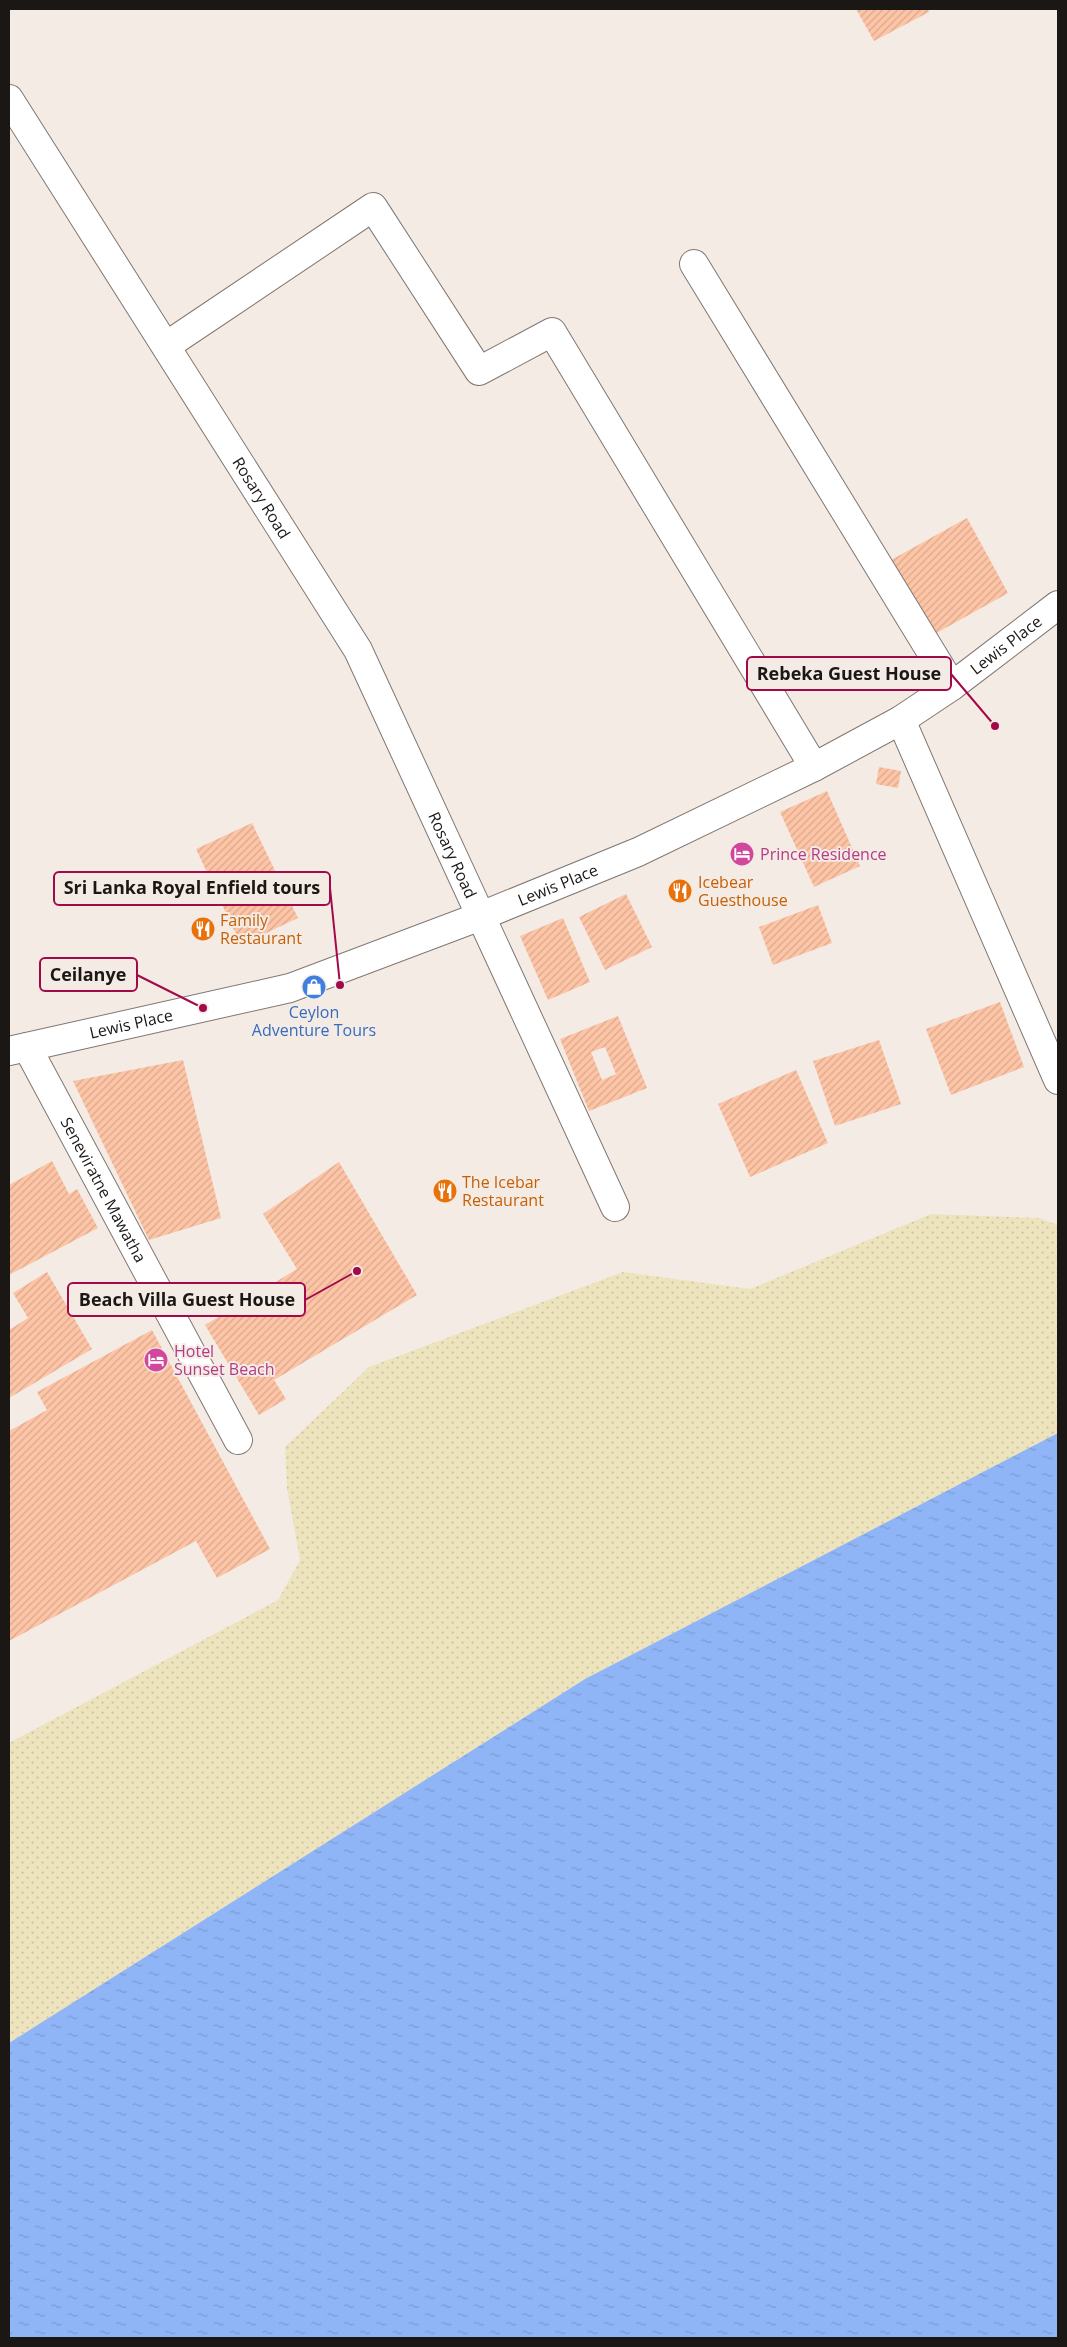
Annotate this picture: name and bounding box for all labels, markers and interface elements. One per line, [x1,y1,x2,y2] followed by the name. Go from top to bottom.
[227,453,296,543] street label: Rosary Road
[965,610,1046,679] street label: Lewis Place
[747,657,951,690] callout: Rebeka Guest House
[757,661,941,685] text: Rebeka Guest House
[423,808,482,902] street label: Rosary Road
[729,841,755,867] hotel icon: Prince Residence
[760,843,887,865] place label: Prince Residence
[514,859,601,911] street label: Lewis Place
[698,871,788,911] place label: Icebear Guesthouse
[54,872,330,905] callout: Sri Lanka Royal Enfield tours
[64,875,320,899] text: Sri Lanka Royal Enfield tours
[667,878,693,904] restaurant icon: Icebear Guesthouse
[220,909,302,949] place label: Family Restaurant
[190,916,216,942] restaurant icon: Family Restaurant
[40,958,137,991] callout: Ceilanye
[50,962,126,986] text: Ceilanye
[301,974,327,1000] shop icon: Ceylon Adventure Tours
[252,1001,376,1041] place label: Ceylon Adventure Tours
[87,1004,175,1044] street label: Lewis Place
[56,1113,152,1266] street label: Seneviratne Mawatha
[462,1171,544,1211] place label: The Icebar Restaurant
[432,1178,458,1204] restaurant icon: The Icebar Restaurant
[68,1283,305,1316] callout: Beach Villa Guest House
[79,1287,295,1311] text: Beach Villa Guest House
[174,1340,275,1380] place label: Hotel Sunset Beach
[143,1347,169,1373] hotel icon: Hotel Sunset Beach

